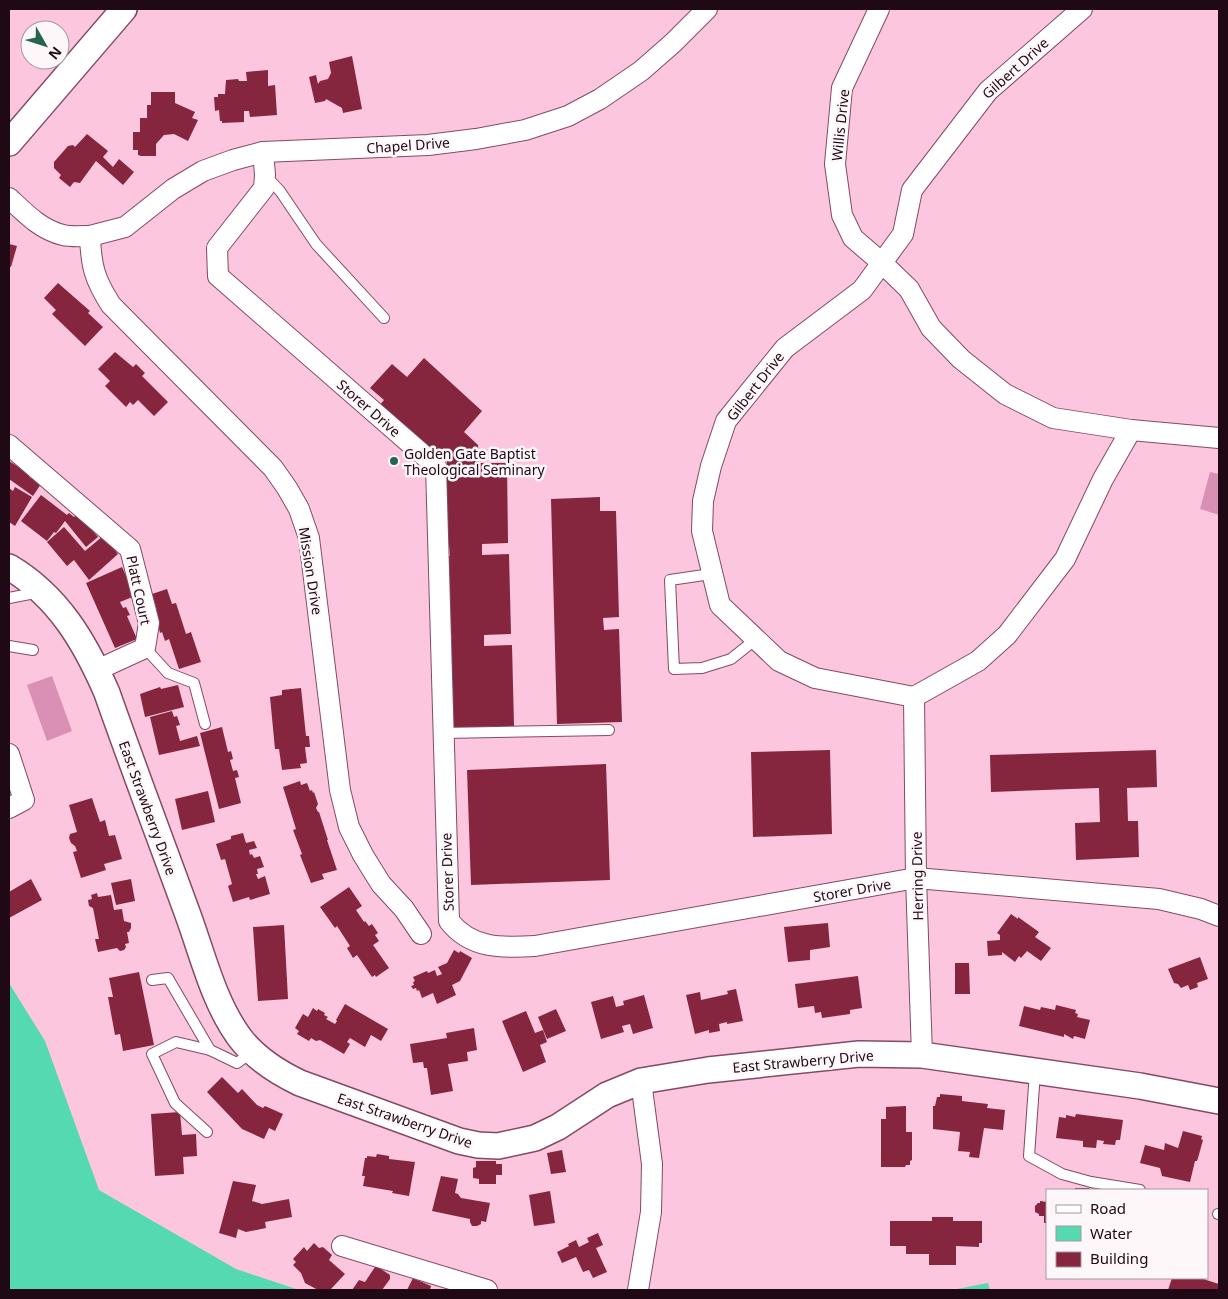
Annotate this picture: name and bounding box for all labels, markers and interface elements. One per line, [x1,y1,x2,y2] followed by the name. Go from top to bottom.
[20,20,70,70] north arrow
[978,33,1052,103] street label: Gilbert Drive
[45,43,66,64] text: N
[827,88,853,162] street label: Willis Drive
[366,133,451,157] street label: Chapel Drive
[722,347,788,425] street label: Gilbert Drive
[333,375,405,441] street label: Storer Drive
[404,444,546,479] place label: Golden Gate Baptist Theological Seminary
[388,455,400,467] marker: Golden Gate Baptist Theological Seminary
[295,526,327,616] street label: Mission Drive
[122,554,156,626] street label: Platt Court
[115,738,181,878] street label: East Strawberry Drive
[907,831,927,921] street label: Herring Drive
[436,832,458,912] street label: Storer Drive
[812,874,892,906] street label: Storer Drive
[732,1045,874,1077] street label: East Strawberry Drive
[335,1088,475,1152] street label: East Strawberry Drive
[1046,1189,1208,1279] legend
[1090,1198,1126,1218] text: Road
[1090,1223,1132,1243] text: Water
[1090,1248,1148,1268] text: Building

